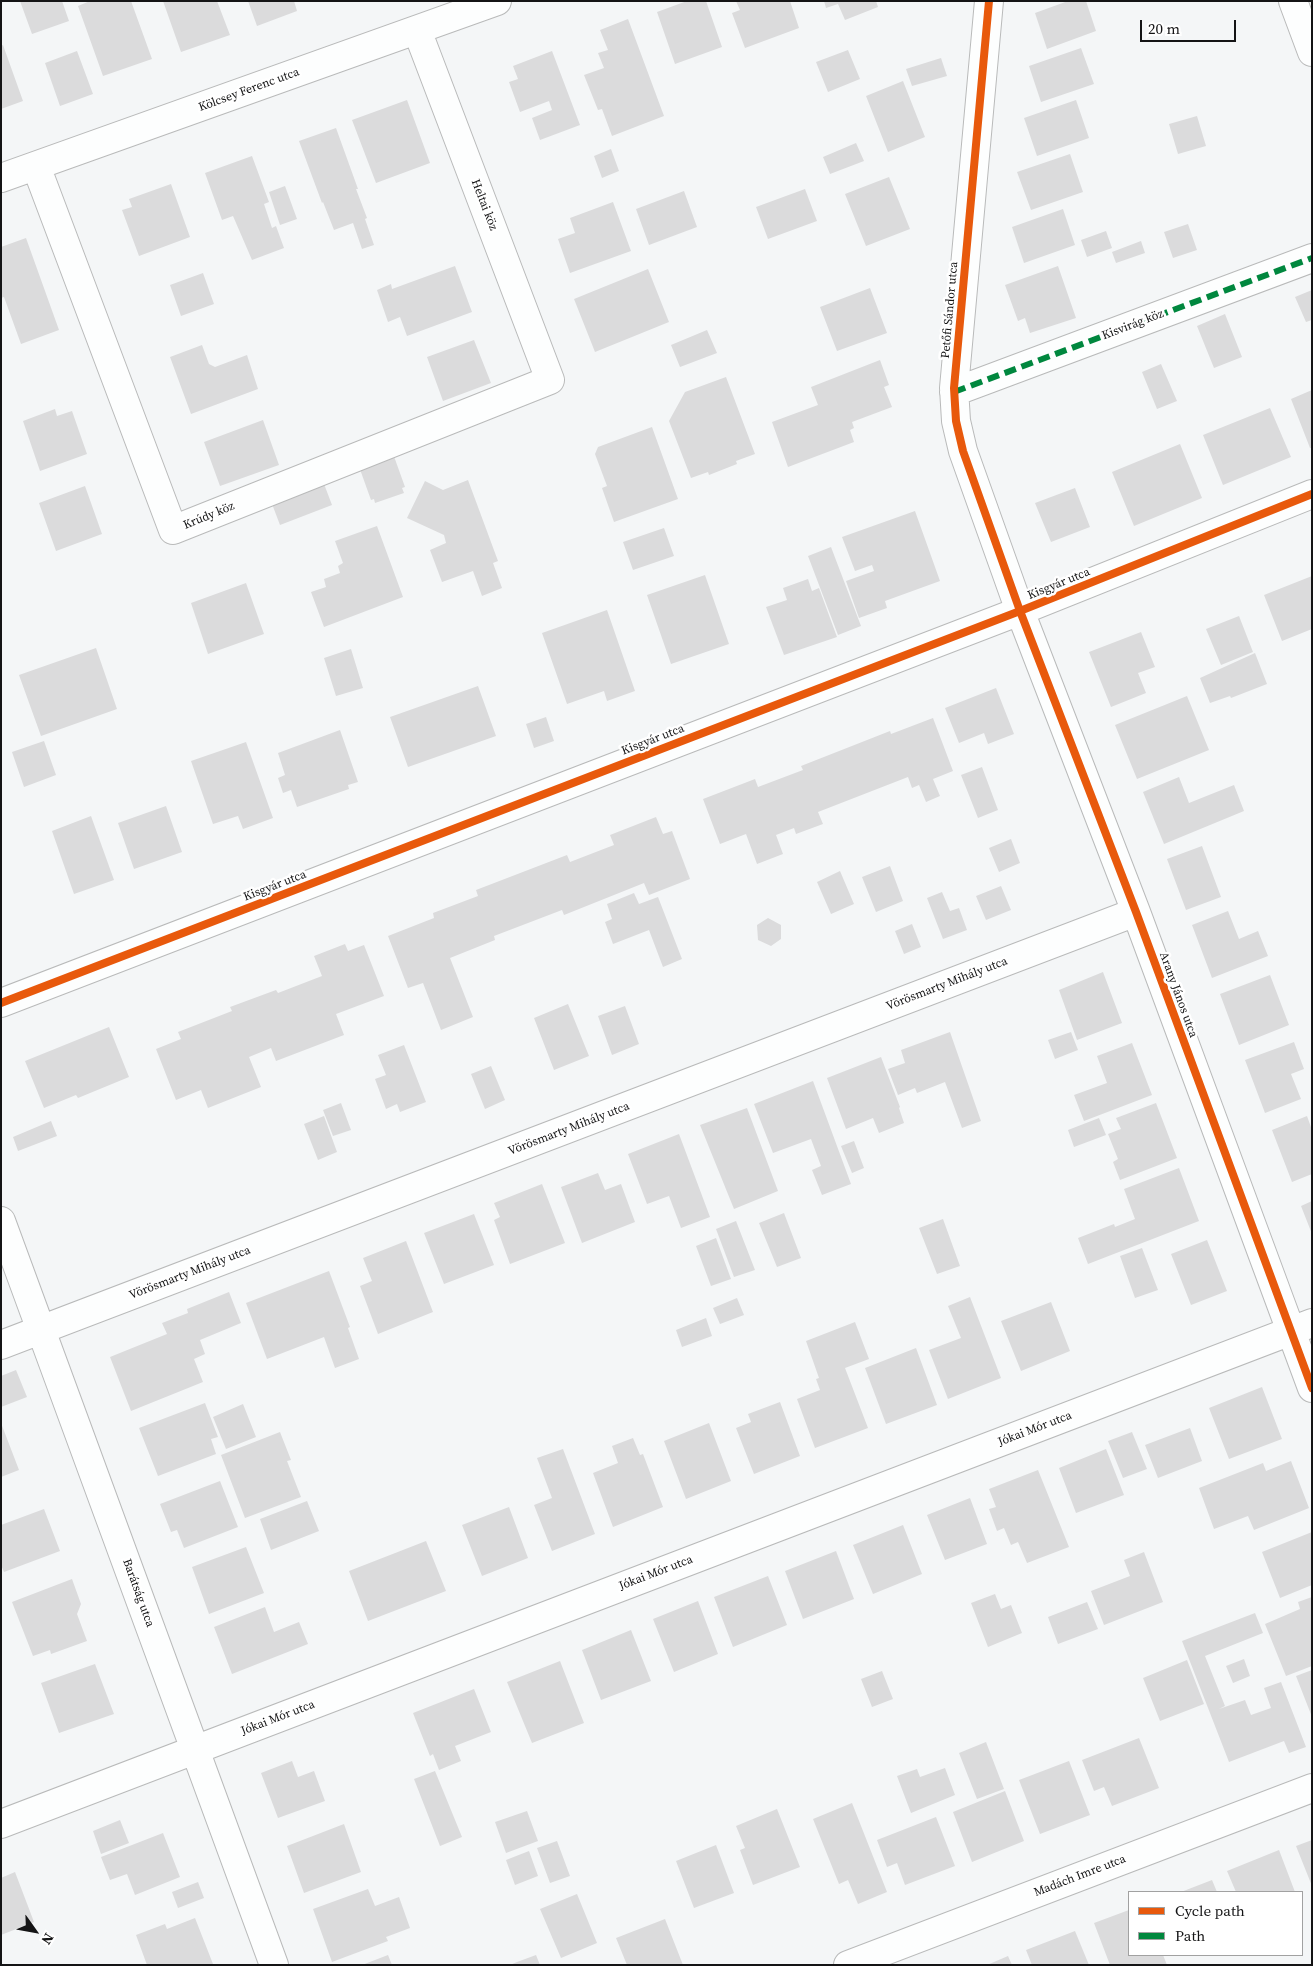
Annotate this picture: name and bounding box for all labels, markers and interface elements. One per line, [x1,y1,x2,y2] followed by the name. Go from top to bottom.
[1143,10,1239,42] scale bar
[1148,18,1180,39] text: 20 m
[197,65,301,115] street label: Kölcsey Ferenc utca
[468,177,500,233] street label: Heltai köz
[939,261,961,359] street label: Petőfi Sándor utca
[1100,307,1166,343] street label: Kisvirág köz
[181,499,237,533] street label: Krúdy köz
[1026,565,1092,603] street label: Kisgyár utca
[620,721,686,759] street label: Kisgyár utca
[242,867,308,905] street label: Kisgyár utca
[1156,950,1200,1040] street label: Arany János utca
[884,954,1010,1014] street label: Vörösmarty Mihály utca
[506,1099,632,1159] street label: Vörösmarty Mihály utca
[127,1243,253,1303] street label: Vörösmarty Mihály utca
[996,1408,1074,1450] street label: Jókai Mór utca
[617,1552,695,1594] street label: Jókai Mór utca
[119,1557,157,1629] street label: Barátság utca
[239,1697,317,1739] street label: Jókai Mór utca
[1032,1852,1128,1900] street label: Madách Imre utca
[1128,1891,1303,1956] legend
[1175,1900,1245,1921] text: Cycle path
[10,1906,60,1956] north arrow
[1175,1925,1205,1946] text: Path
[37,1929,59,1949] text: N

